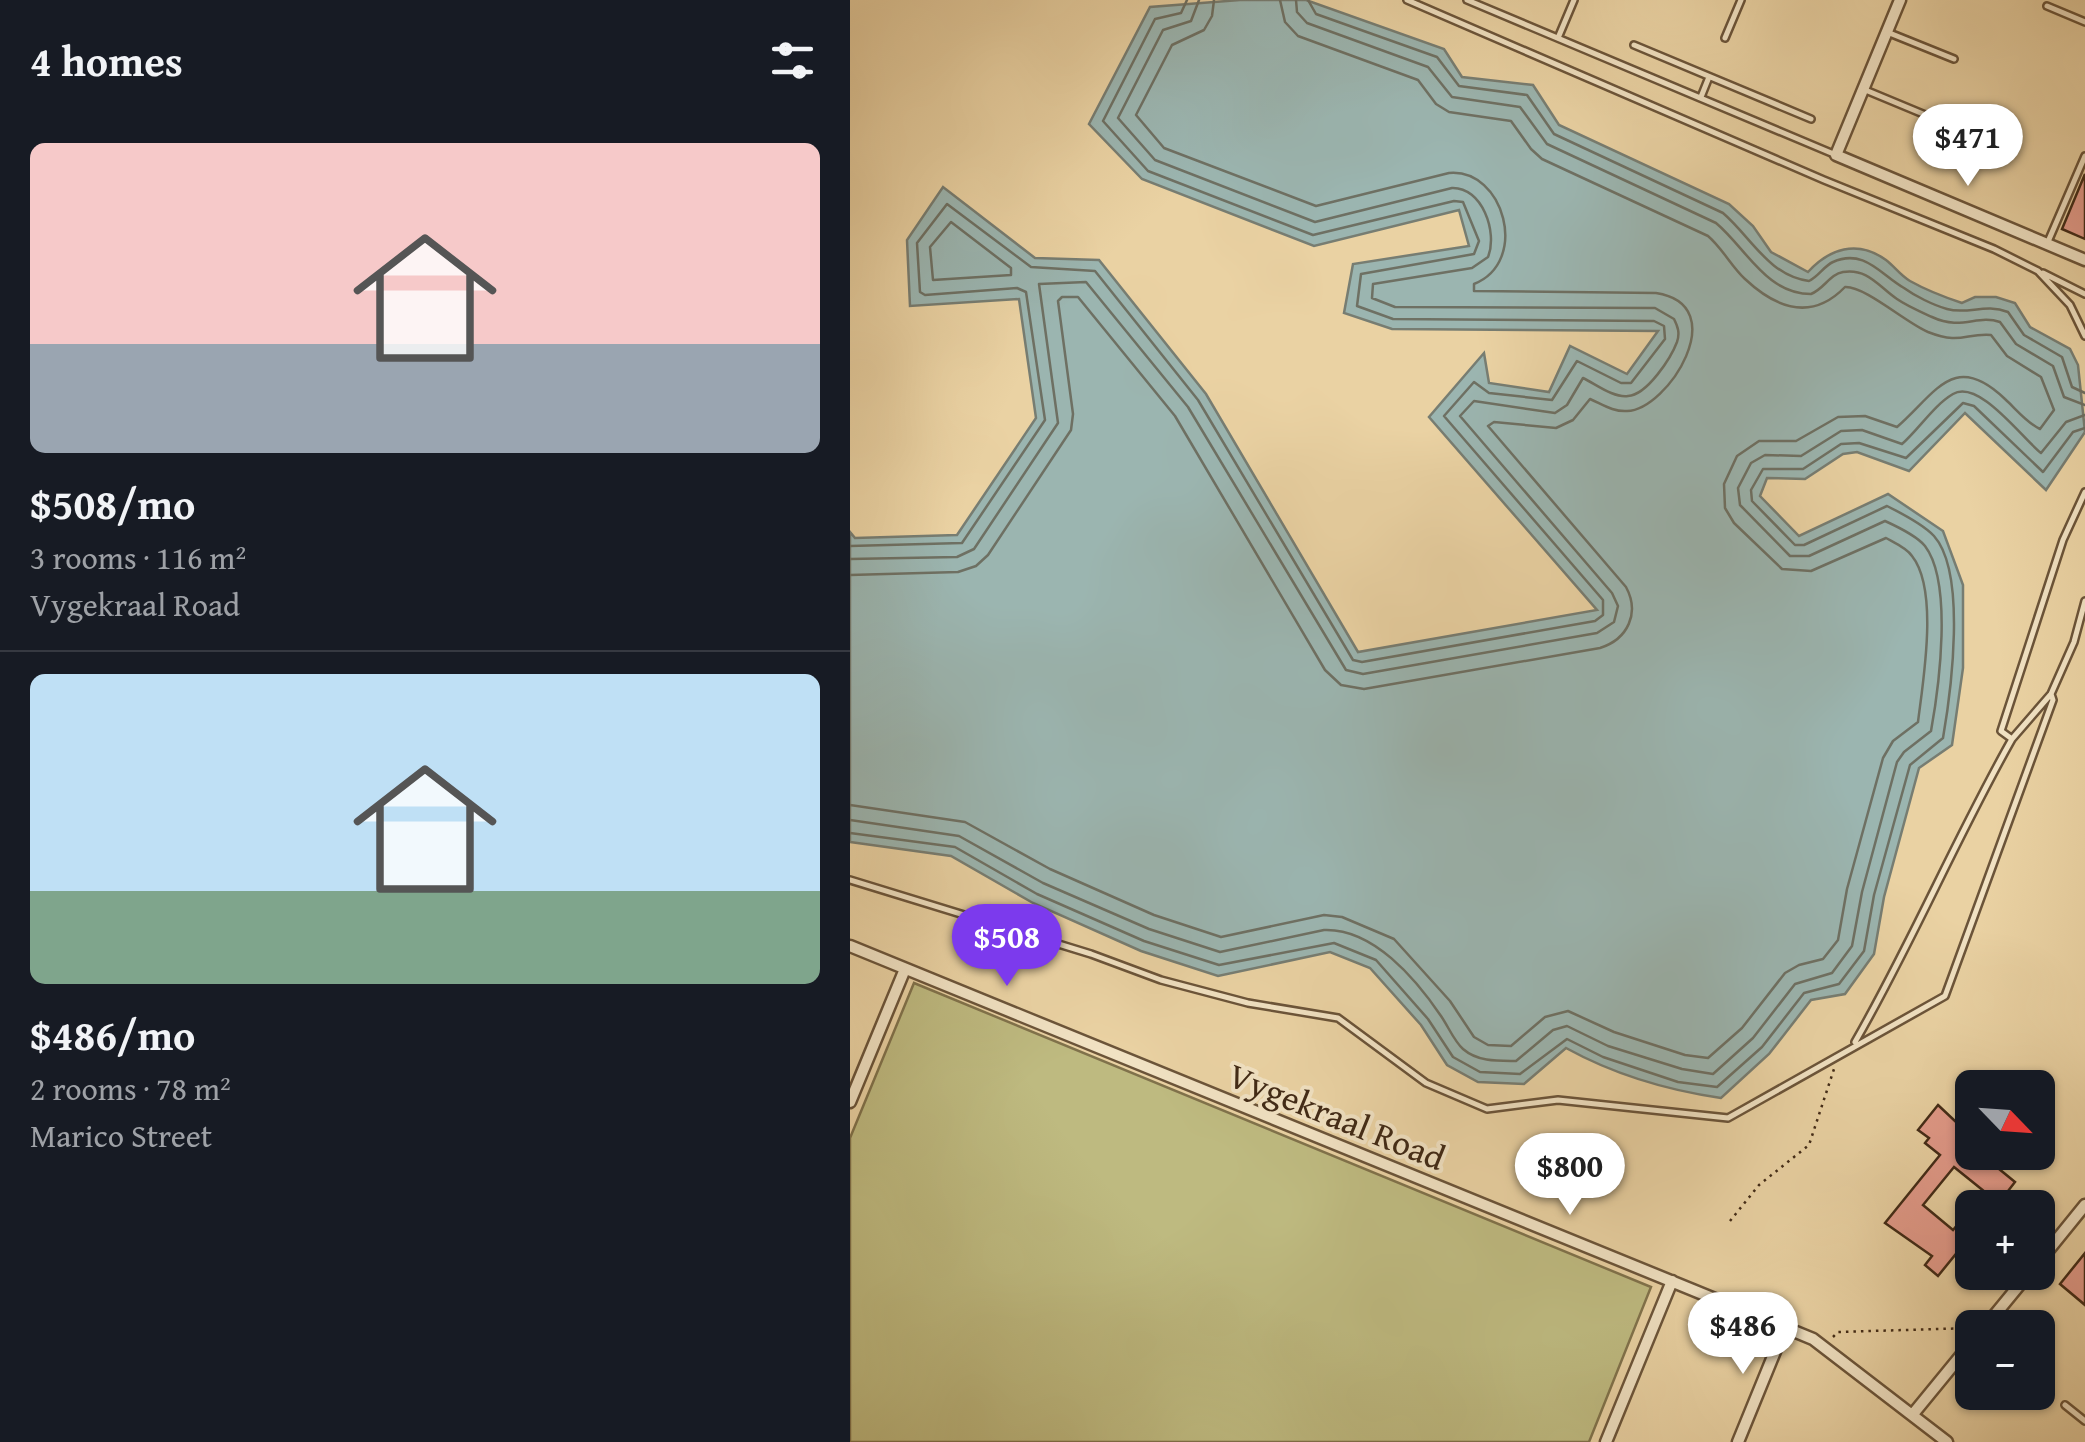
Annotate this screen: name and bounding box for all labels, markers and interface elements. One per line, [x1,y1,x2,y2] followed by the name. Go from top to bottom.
[30,30,183,91] text: 4 homes
[765,33,820,88] icon: filters
[1909,104,2027,189] pin: $471
[1935,113,2001,160] text: $471
[335,208,515,388] icon: home
[30,473,195,534] text: $508/mo
[30,534,246,581] text: 3 rooms · 116 m²
[30,581,240,628] text: Vygekraal Road
[335,739,515,919] icon: home
[948,904,1066,989] pin: $508
[974,913,1040,960] text: $508
[30,1004,195,1065] text: $486/mo
[1221,1049,1453,1183] street label: Vygekraal Road
[30,1065,231,1112] text: 2 rooms · 78 m²
[1955,1070,2055,1170] north arrow
[1955,1070,2055,1410] map controls
[30,1112,212,1159] text: Marico Street
[1511,1133,1629,1218] pin: $800
[1537,1142,1603,1189] text: $800
[1955,1190,2055,1290] button: +
[1684,1292,1802,1377] pin: $486
[1710,1301,1776,1348] text: $486
[1955,1310,2055,1410] button: −

